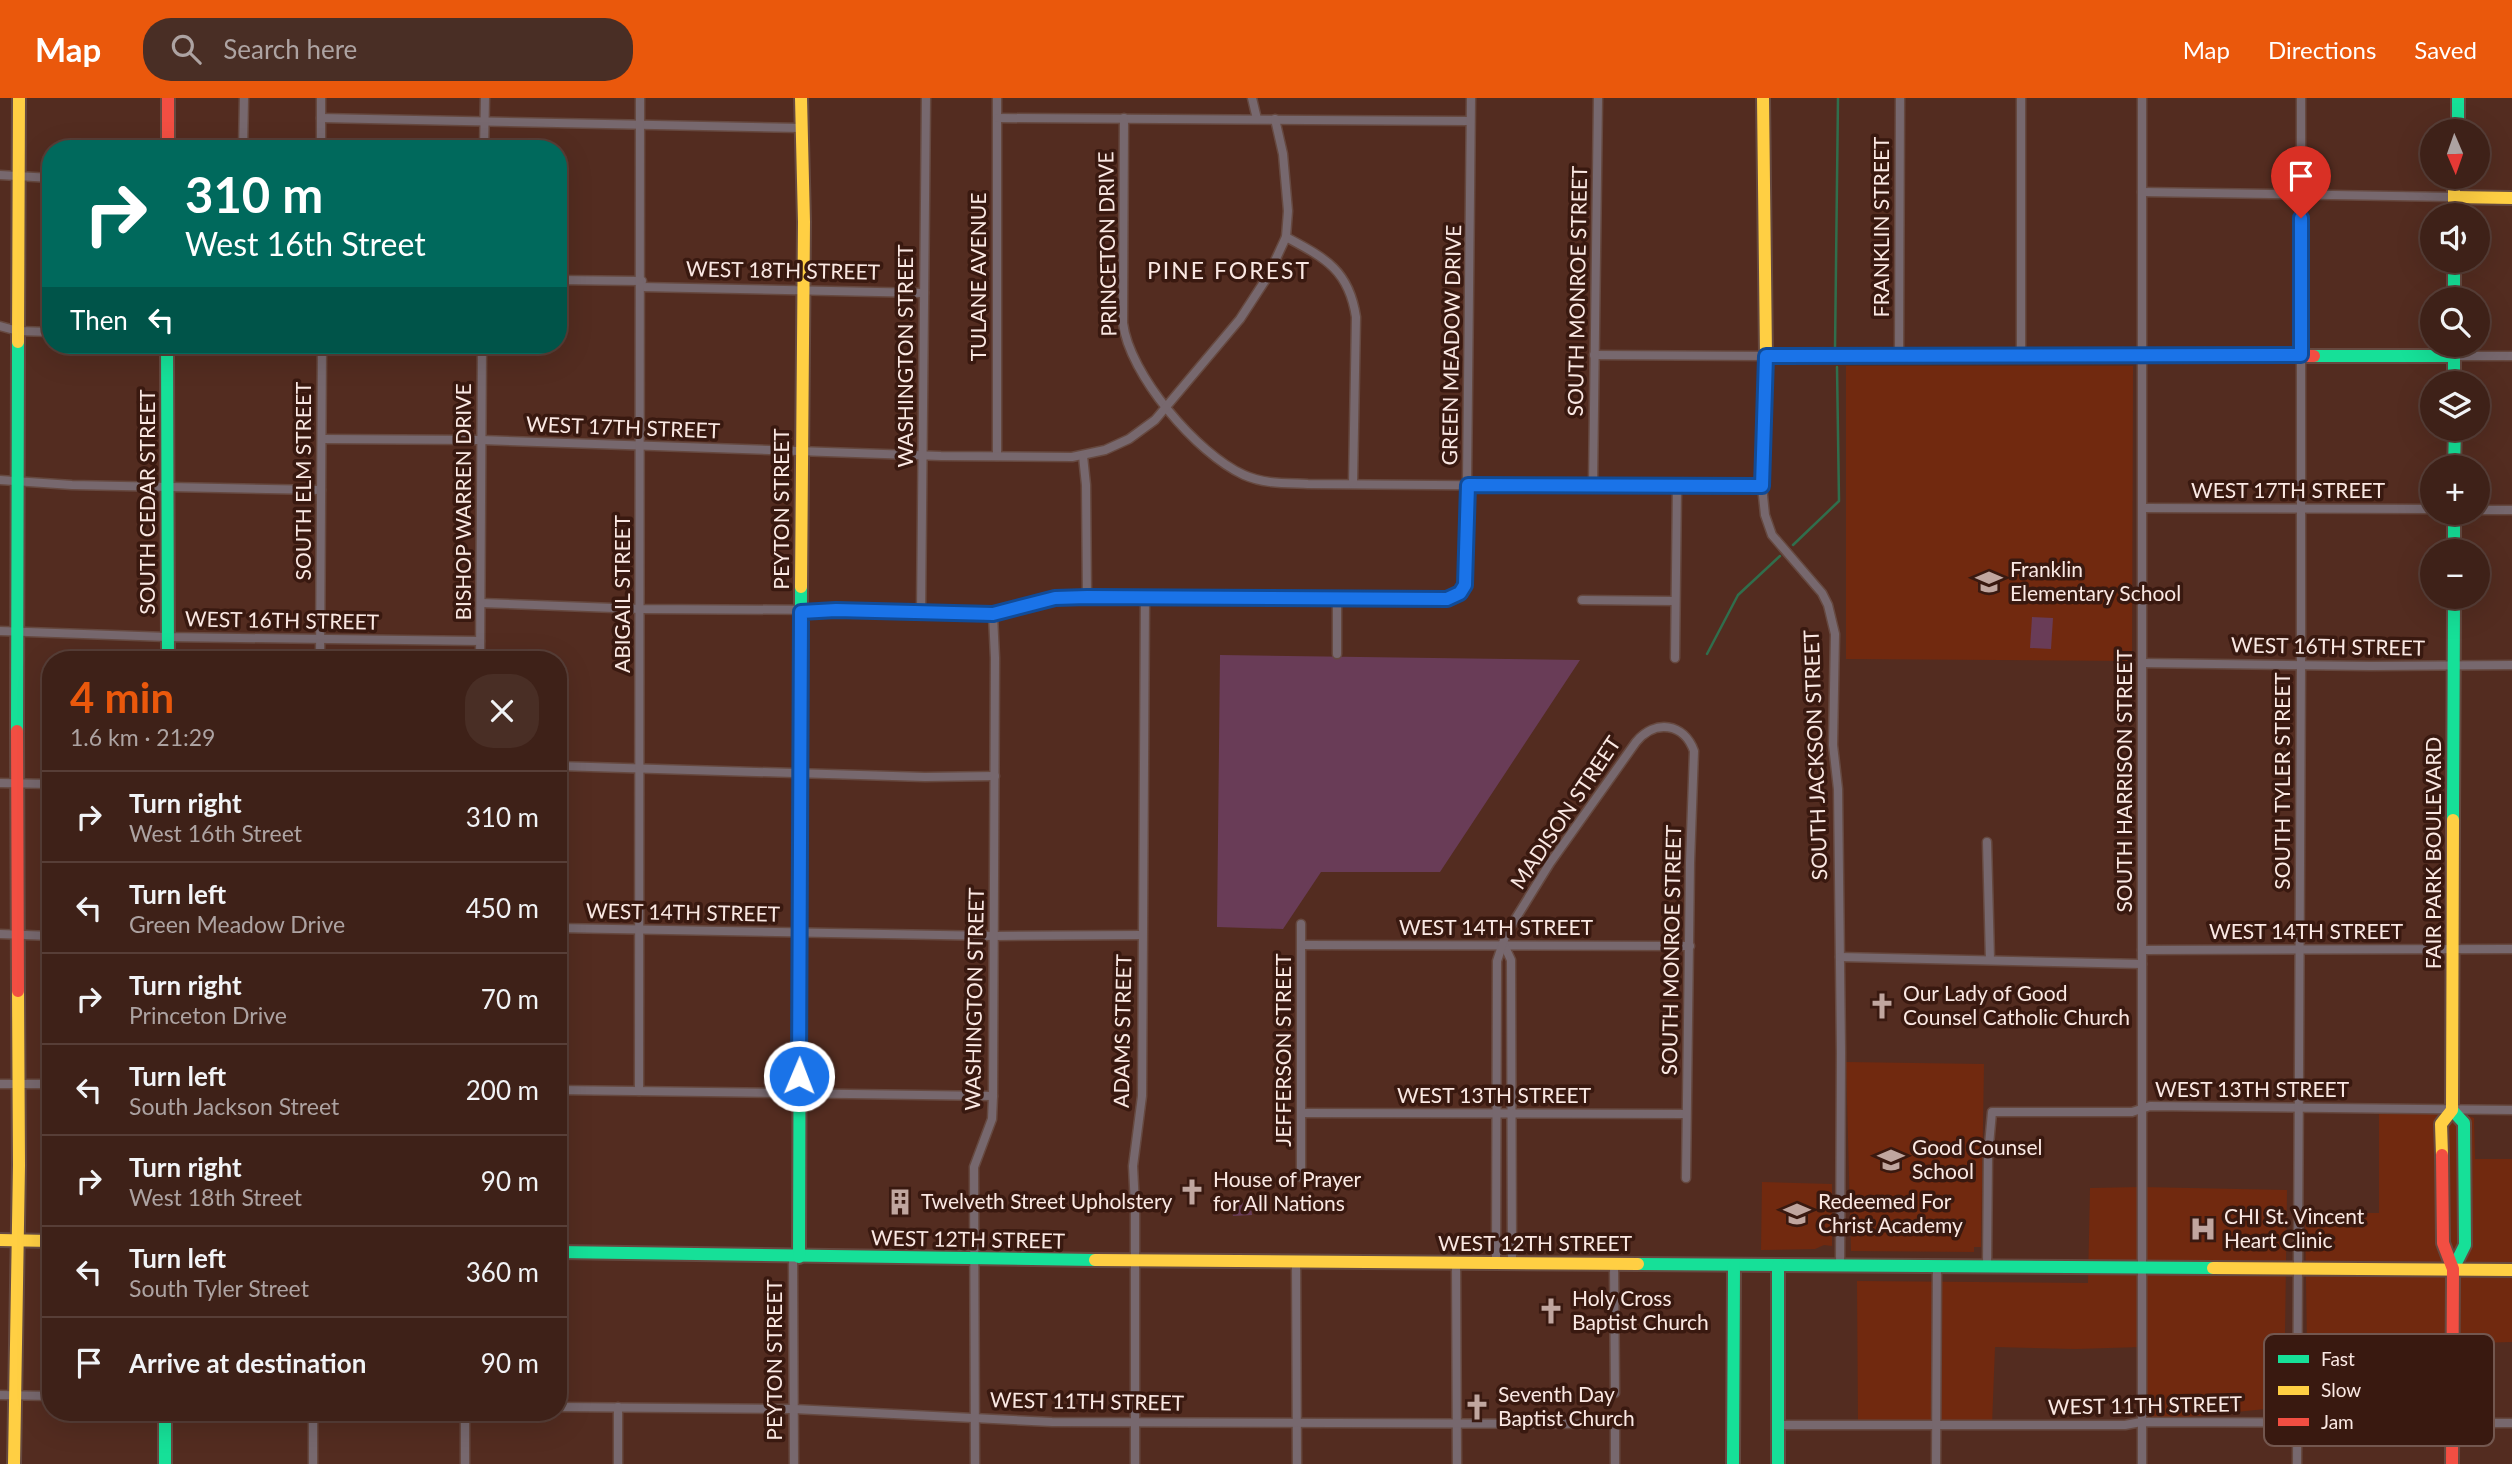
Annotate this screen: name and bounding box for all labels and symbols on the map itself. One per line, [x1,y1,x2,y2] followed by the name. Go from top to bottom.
[2420,119,2490,189] north arrow
[1868,136,1893,317] street label: FRANKLIN STREET
[2271,146,2331,218] pin
[1092,151,1121,337] street label: PRINCETON DRIVE
[1562,165,1591,417] street label: SOUTH MONROE STREET
[965,193,990,361] street label: TULANE AVENUE
[1436,224,1465,466] street label: GREEN MEADOW DRIVE
[892,244,917,468] street label: WASHINGTON STREET
[686,255,881,284] street label: WEST 18TH STREET
[1147,256,1311,284] district label: PINE FOREST
[290,381,315,580] street label: SOUTH ELM STREET
[450,383,475,621] street label: BISHOP WARREN DRIVE
[134,389,159,615] street label: SOUTH CEDAR STREET
[526,411,721,442] street label: WEST 17TH STREET
[768,428,793,590] street label: PEYTON STREET
[2191,477,2386,502] street label: WEST 17TH STREET
[609,514,634,673] street label: ABIGAIL STREET
[2010,556,2181,605] place label: Franklin Elementary School
[1974,567,2004,597] school or university icon: Franklin Elementary School
[185,605,380,634] street label: WEST 16TH STREET
[1798,629,1831,881] street label: SOUTH JACKSON STREET
[2231,631,2426,660] street label: WEST 16TH STREET
[2111,649,2136,913] street label: SOUTH HARRISON STREET
[2269,672,2294,890] street label: SOUTH TYLER STREET
[1504,731,1625,893] street label: MADISON STREET
[2420,737,2445,969] street label: FAIR PARK BOULEVARD
[1656,824,1685,1076] street label: SOUTH MONROE STREET
[959,887,988,1111] street label: WASHINGTON STREET
[586,897,781,926] street label: WEST 14TH STREET
[1399,914,1594,939] street label: WEST 14TH STREET
[2209,918,2404,943] street label: WEST 14TH STREET
[1108,953,1135,1108] street label: ADAMS STREET
[1270,953,1295,1147] street label: JEFFERSON STREET
[1903,980,2130,1029] place label: Our Lady of Good Counsel Catholic Church
[1867,991,1897,1021] church icon: Our Lady of Good Counsel Catholic Church
[762,1039,836,1113] position arrow
[2155,1076,2350,1101] street label: WEST 13TH STREET
[1397,1082,1592,1107] street label: WEST 13TH STREET
[1912,1134,2042,1183] place label: Good Counsel School
[1876,1145,1906,1175] school or university icon: Good Counsel School
[1213,1166,1362,1215] place label: House of Prayer for All Nations
[1177,1177,1207,1207] church icon: House of Prayer for All Nations
[885,1187,915,1217] building icon: Twelveth Street Upholstery
[921,1188,1173,1213] place label: Twelveth Street Upholstery
[1818,1188,1963,1237] place label: Redeemed For Christ Academy
[1782,1199,1812,1229] school or university icon: Redeemed For Christ Academy
[2224,1203,2365,1252] place label: CHI St. Vincent Heart Clinic
[2188,1214,2218,1244] hospital icon: CHI St. Vincent Heart Clinic
[871,1224,1066,1253] street label: WEST 12TH STREET
[1438,1230,1633,1255] street label: WEST 12TH STREET
[761,1279,786,1441] street label: PEYTON STREET
[1572,1285,1709,1334] place label: Holy Cross Baptist Church
[1536,1296,1566,1326] church icon: Holy Cross Baptist Church
[2264,1334,2494,1446] legend
[2321,1347,2355,1370] text: Fast
[2321,1378,2361,1401] text: Slow
[1498,1381,1635,1430] place label: Seventh Day Baptist Church
[990,1386,1185,1415] street label: WEST 11TH STREET
[2048,1390,2243,1419] street label: WEST 11TH STREET
[1462,1392,1492,1422] church icon: Seventh Day Baptist Church
[2321,1410,2354,1433] text: Jam

